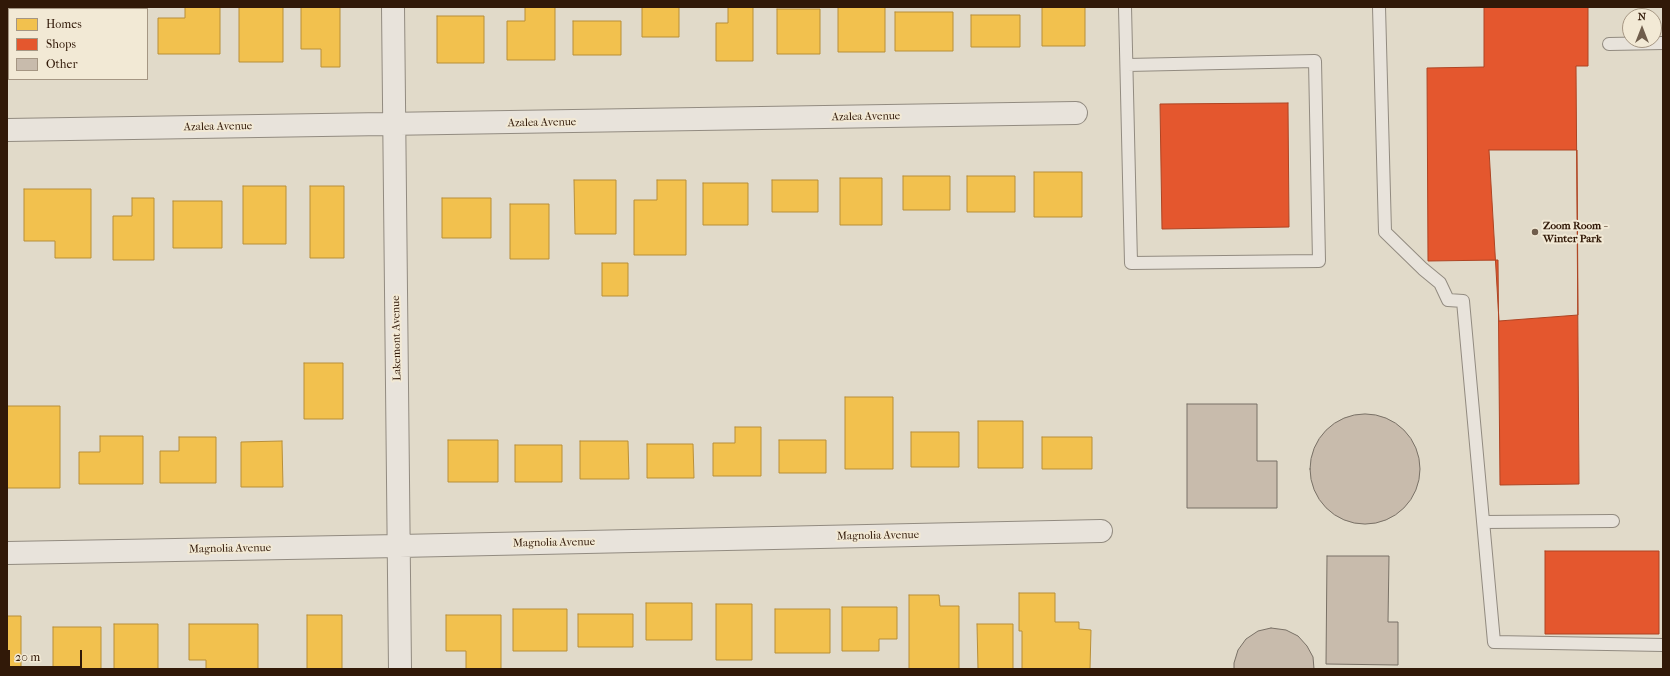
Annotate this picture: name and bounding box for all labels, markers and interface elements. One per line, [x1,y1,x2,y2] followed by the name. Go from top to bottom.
[8,8,148,80] legend
[1622,8,1662,48] north arrow
[1638,10,1646,23] text: N
[46,17,82,31] text: Homes
[46,37,76,51] text: Shops
[46,57,78,71] text: Other
[832,110,900,124] street label: Azalea Avenue
[508,116,576,130] street label: Azalea Avenue
[184,120,252,134] street label: Azalea Avenue
[1543,219,1606,245] place label: Zoom Room - Winter Park
[1530,227,1540,237] marker: Zoom Room - Winter Park
[390,295,404,381] street label: Lakemont Avenue
[837,529,919,543] street label: Magnolia Avenue
[513,536,595,550] street label: Magnolia Avenue
[189,542,271,556] street label: Magnolia Avenue
[10,642,84,668] scale bar
[15,650,40,664] text: 20 m

